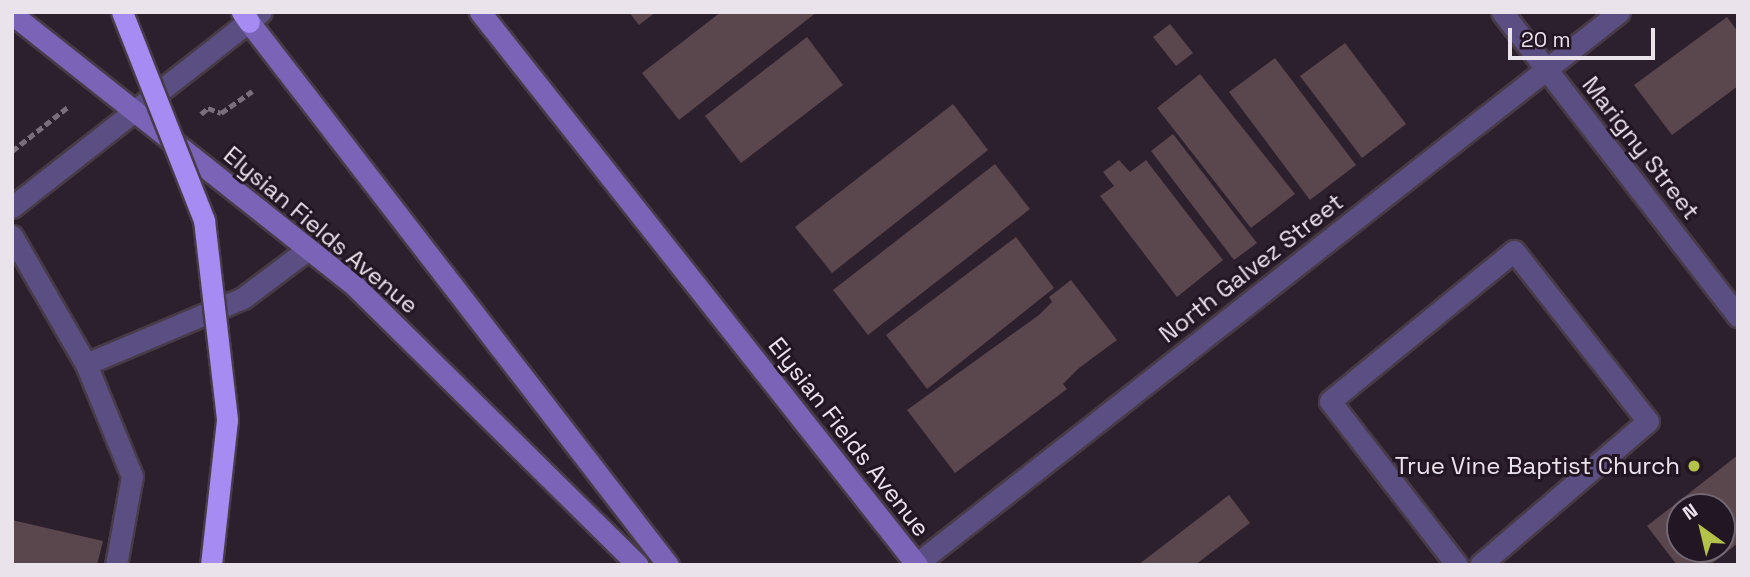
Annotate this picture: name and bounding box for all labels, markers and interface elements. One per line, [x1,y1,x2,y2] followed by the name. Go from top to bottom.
[1512,14,1659,58] scale bar
[1521,26,1571,53] text: 20 m
[1576,71,1706,225] street label: Marigny Street
[218,140,424,320] street label: Elysian Fields Avenue
[1153,187,1349,349] street label: North Galvez Street
[762,332,936,542] street label: Elysian Fields Avenue
[1394,452,1680,480] place label: True Vine Baptist Church
[1686,458,1702,474] marker: True Vine Baptist Church
[1666,493,1736,563] north arrow
[1678,498,1702,526] text: N

